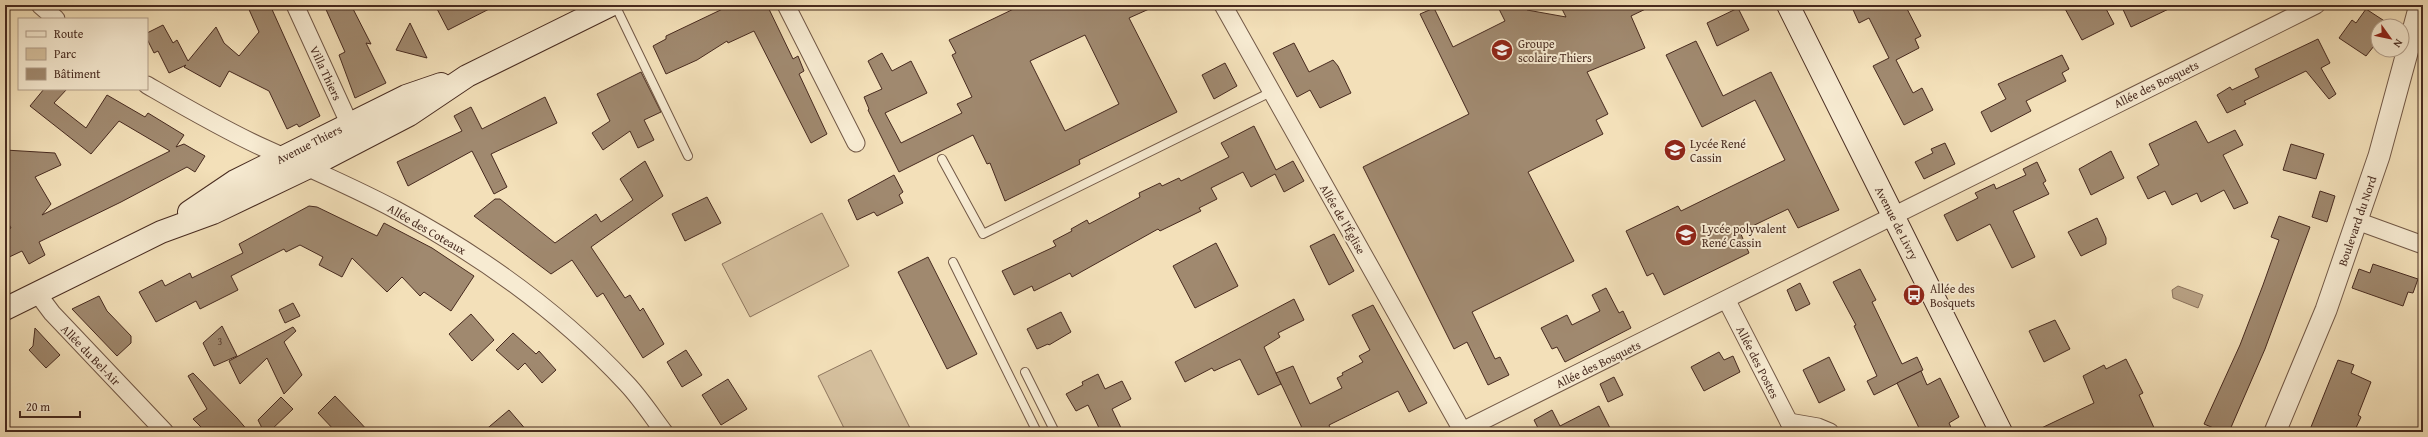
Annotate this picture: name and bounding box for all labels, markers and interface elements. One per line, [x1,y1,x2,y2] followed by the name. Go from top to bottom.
[18,18,148,90] legend
[2370,18,2410,58] north arrow
[54,25,84,42] text: Route
[1518,35,1592,66] place label: Groupe scolaire Thiers
[2389,36,2407,51] text: N
[1489,37,1515,63] school or university icon: Groupe scolaire Thiers
[306,43,346,103] street label: Villa Thiers
[54,45,77,62] text: Parc
[2111,56,2201,112] street label: Allée des Bosquets
[54,65,101,82] text: Bâtiment
[273,120,345,168] street label: Avenue Thiers
[1690,135,1746,166] place label: Lycée René Cassin
[1662,137,1688,163] school or university icon: Lycée René Cassin
[2334,173,2381,268] street label: Boulevard du Nord
[1316,181,1370,257] street label: Allée de l'Église
[1871,183,1923,263] street label: Avenue de Livry
[385,200,470,259] street label: Allée des Coteaux
[1702,220,1787,251] place label: Lycée polyvalent René Cassin
[1673,222,1699,248] school or university icon: Lycée polyvalent René Cassin
[1930,280,1975,311] place label: Allée des Bosquets
[1901,282,1927,308] bus stop icon: Allée des Bosquets
[57,321,125,389] street label: Allée du Bel-Air
[1732,323,1784,401] street label: Allée des Postes
[218,334,223,349] house number: 3
[1553,336,1643,392] street label: Allée des Bosquets
[20,393,80,419] scale bar
[26,398,50,415] text: 20 m

